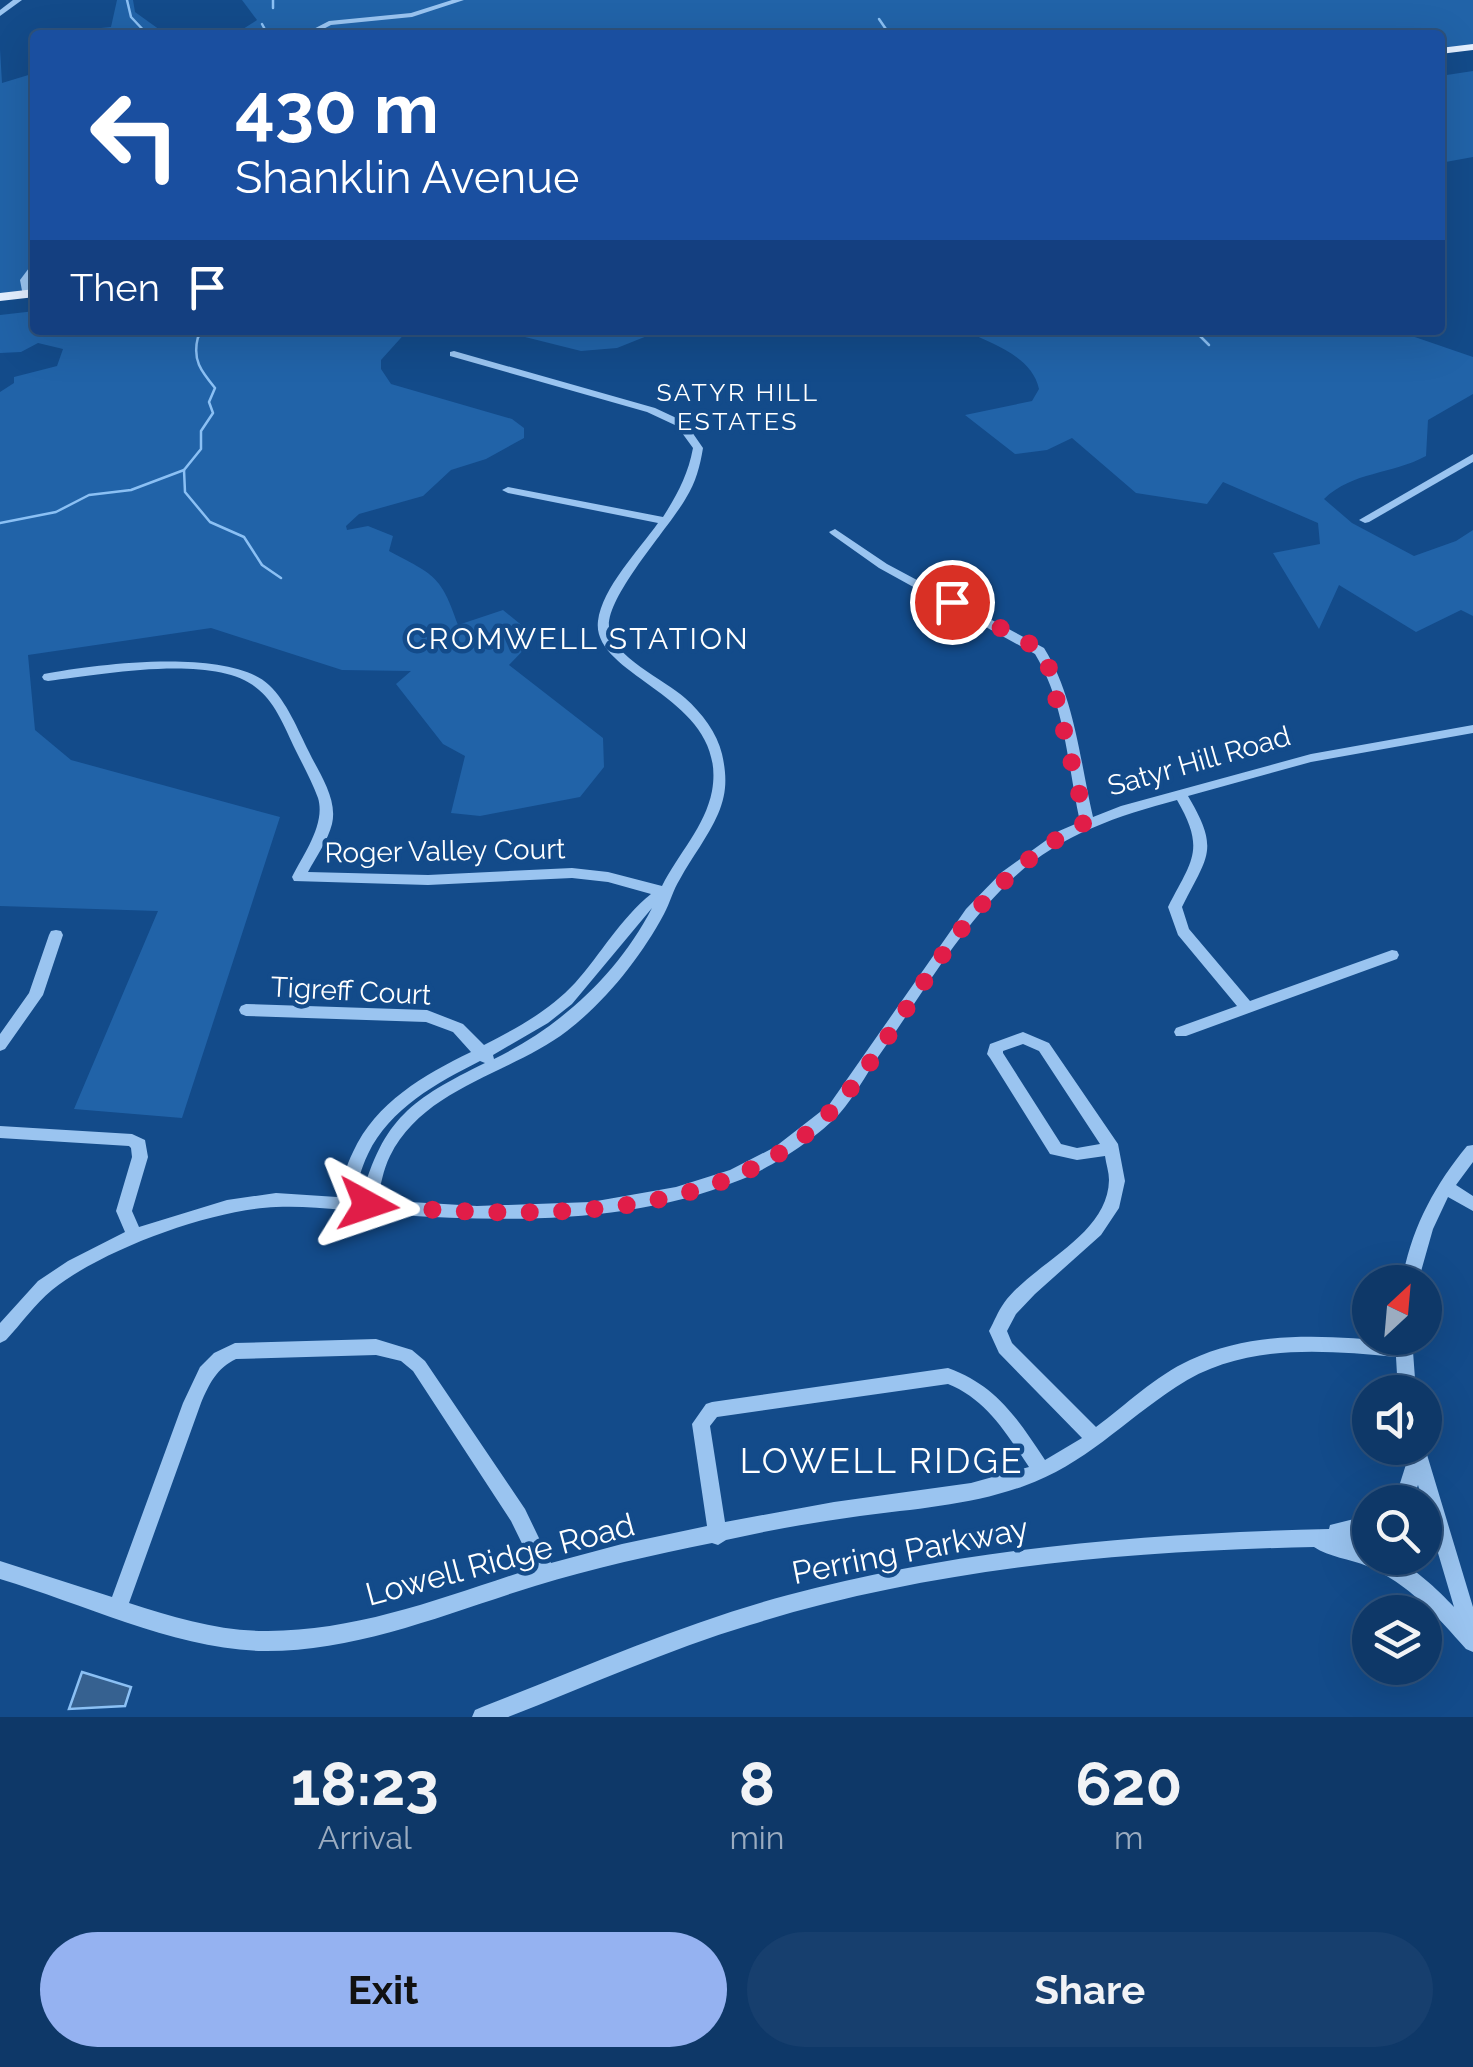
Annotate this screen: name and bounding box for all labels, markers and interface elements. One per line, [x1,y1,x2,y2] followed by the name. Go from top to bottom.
[235,67,439,149] text: 430 m
[70,70,200,200] icon: left
[235,151,579,204] text: Shanklin Avenue
[180,260,235,315] icon: arrive
[70,265,160,310] text: Then
[656,377,820,436] district label: SATYR HILL ESTATES
[910,560,995,645] pin
[925,575,980,630] icon: arrive
[406,621,750,656] district label: CROMWELL STATION
[1104,719,1294,803] street label: Satyr Hill Road
[324,832,566,870] street label: Roger Valley Court
[270,970,433,1012] street label: Tigreff Court
[316,1153,420,1257] position arrow
[1352,1265,1442,1355] north arrow
[1352,1265,1442,1685] map controls
[1352,1375,1442,1465] button: sound
[740,1440,1024,1481] district label: LOWELL RIDGE
[1352,1485,1442,1575] button: search
[362,1505,638,1613] street label: Lowell Ridge Road
[789,1509,1031,1591] street label: Perring Parkway
[1352,1595,1442,1685] button: layers
[291,1749,439,1819] text: 18:23
[739,1749,775,1819] text: 8
[1075,1749,1182,1819] text: 620
[318,1819,412,1856] text: Arrival
[729,1819,784,1856] text: min
[1114,1819,1143,1856] text: m
[40,1932,727,2047] button: Exit
[747,1932,1433,2047] button: Share

